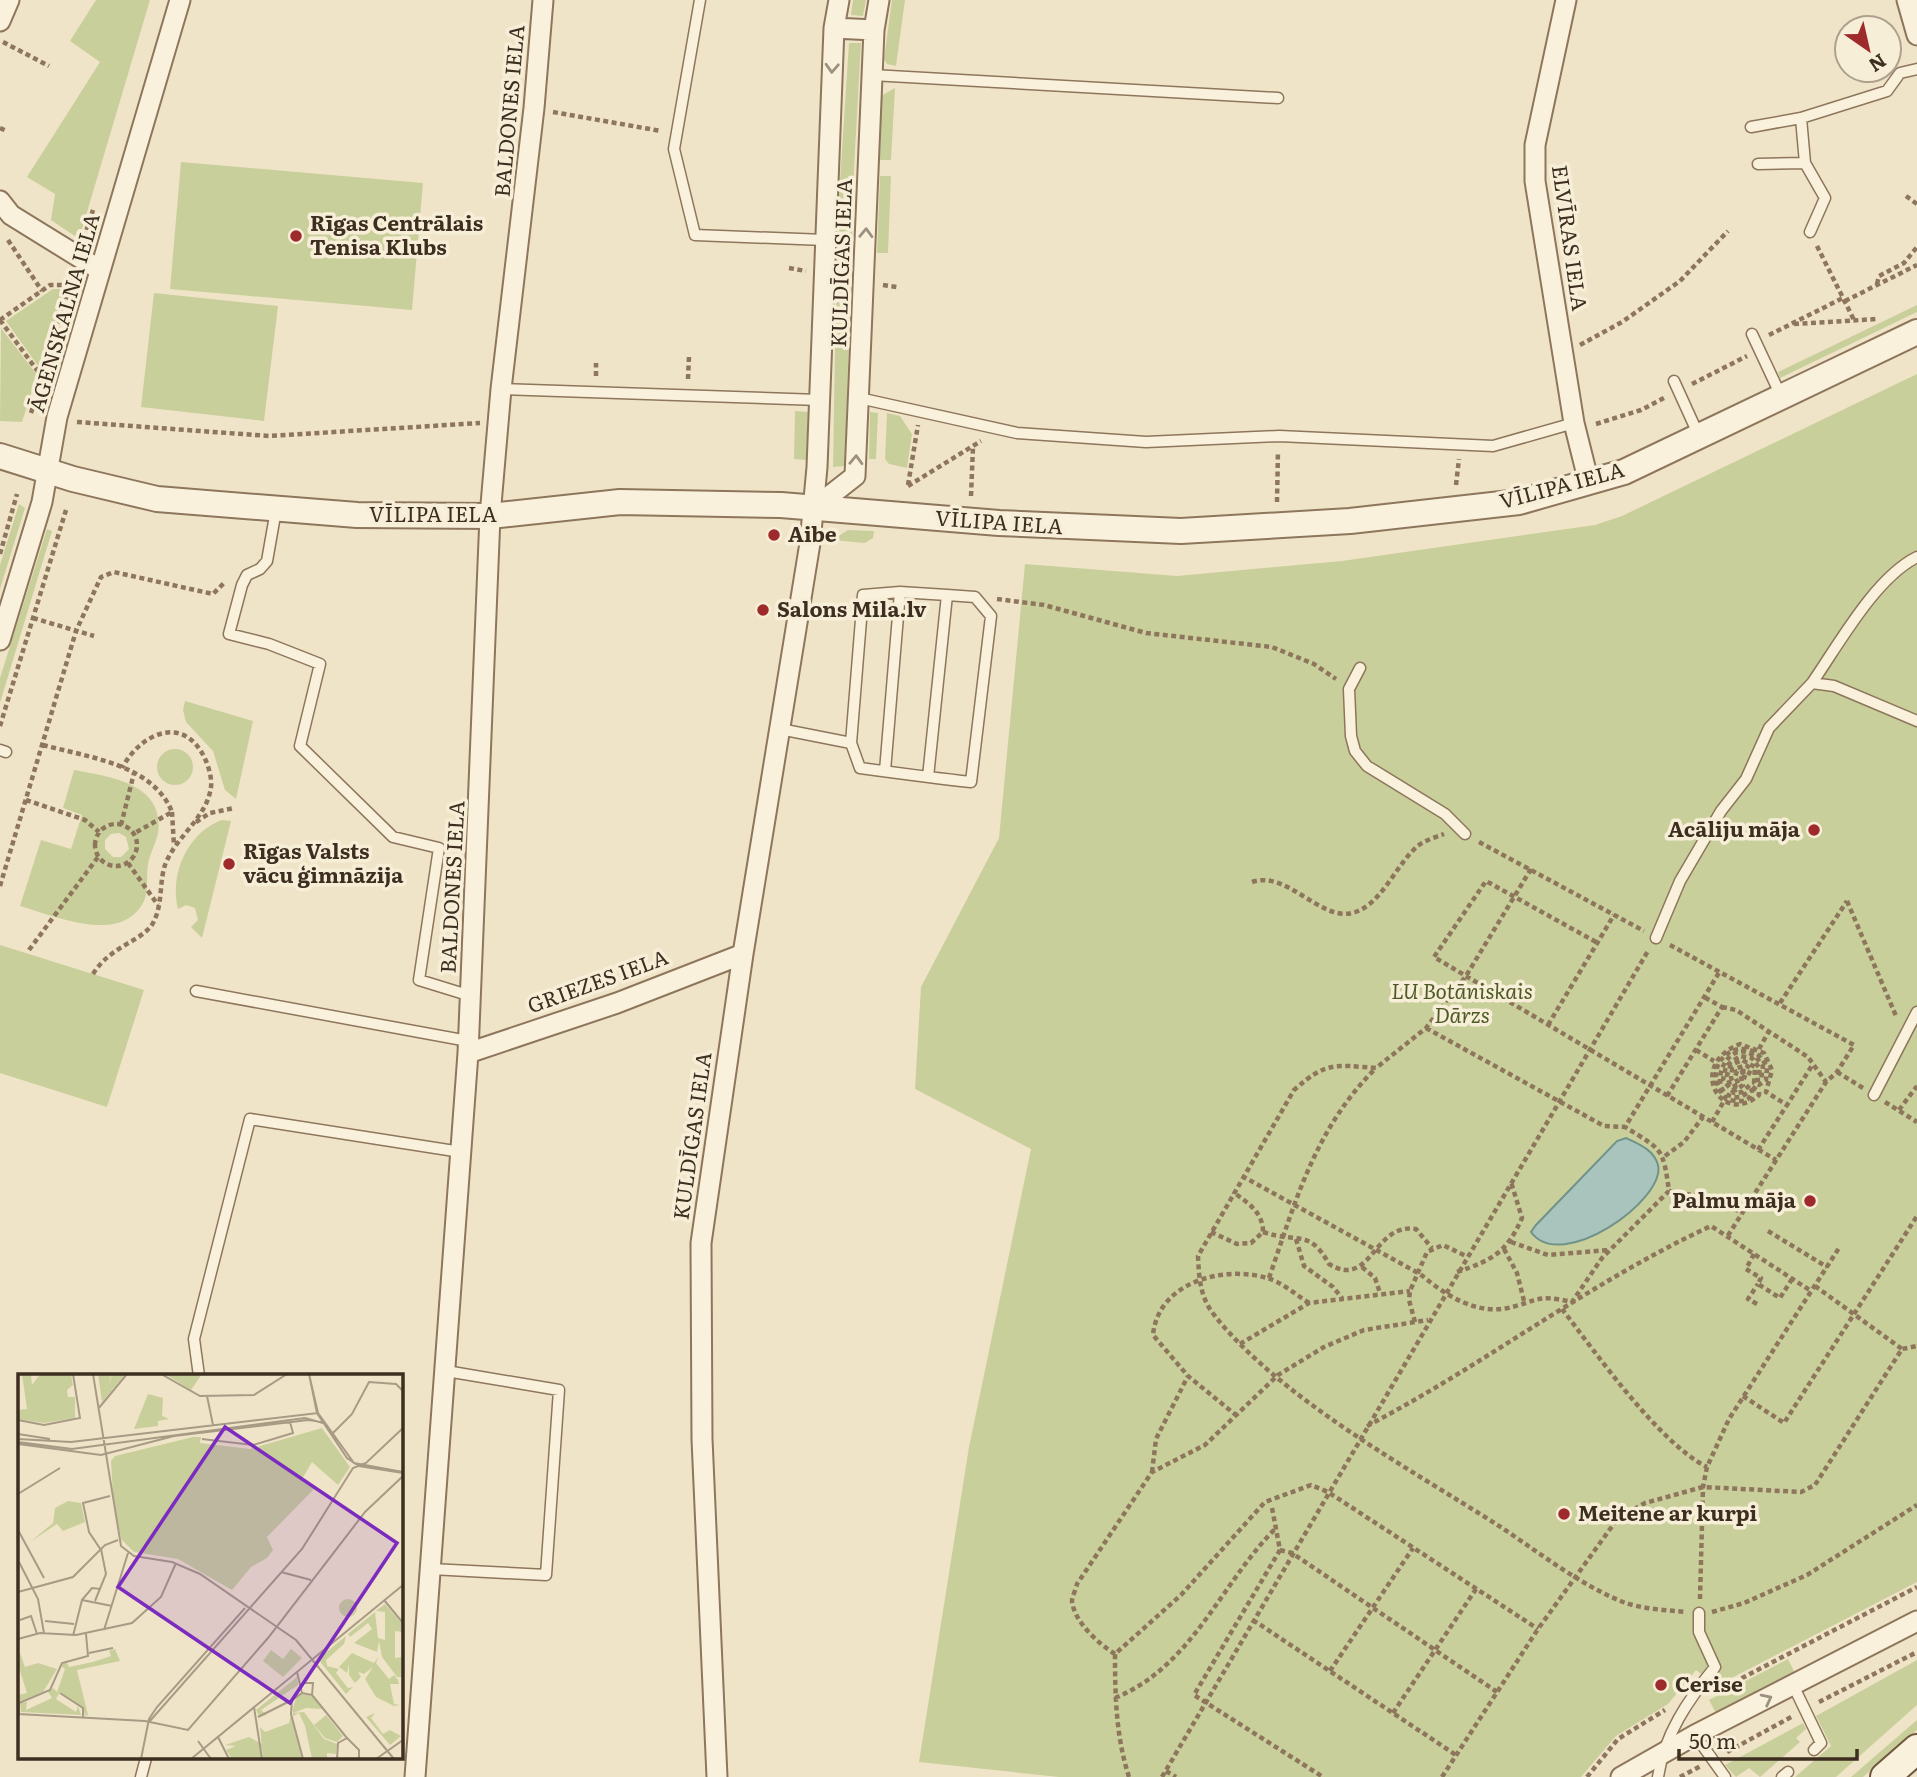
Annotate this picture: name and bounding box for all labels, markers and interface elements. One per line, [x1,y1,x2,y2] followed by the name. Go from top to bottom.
[1833,14,1903,84] north arrow
[485,23,531,198] street label: BALDONES IELA
[1864,48,1893,80] text: N
[825,63,840,74] one-way arrow
[1546,163,1597,313] street label: ELVĪRAS IELA
[821,177,858,348] street label: KULDĪGAS IELA
[310,206,483,261] place label: Rīgas Centrālais Tenisa Klubs
[19,209,106,416] street label: ĀGENSKALNA IELA
[858,227,873,238] one-way arrow
[288,228,304,244] marker: Rīgas Centrālais Tenisa Klubs
[1496,452,1628,515] street label: VĪLIPA IELA
[849,454,864,465] one-way arrow
[369,497,497,528] street label: VĪLIPA IELA
[934,501,1065,540] street label: VĪLIPA IELA
[788,517,837,548] place label: Aibe
[766,527,782,543] marker: Aibe
[777,592,926,623] place label: Salons Mila.lv
[755,602,771,618] marker: Salons Mila.lv
[431,799,471,974] street label: BALDONES IELA
[1668,812,1801,843] place label: Acāliju māja
[1806,822,1822,838] marker: Acāliju māja
[243,834,404,889] place label: Rīgas Valsts vācu ģimnāzija
[221,856,237,872] marker: Rīgas Valsts vācu ģimnāzija
[522,940,672,1019] street label: GRIEZES IELA
[1391,974,1533,1029] park label: LU Botāniskais Dārzs
[663,1049,718,1222] street label: KULDĪGAS IELA
[1672,1183,1797,1214] place label: Palmu māja
[1802,1193,1818,1209] marker: Palmu māja
[18,1374,402,1760] inset map
[1578,1496,1758,1527] place label: Meitene ar kurpi
[1556,1506,1572,1522] marker: Meitene ar kurpi
[1675,1667,1743,1698] place label: Cerise
[1653,1677,1669,1693] marker: Cerise
[1760,1693,1772,1707] one-way arrow
[1679,1718,1857,1762] scale bar
[1689,1724,1736,1755] text: 50 m

